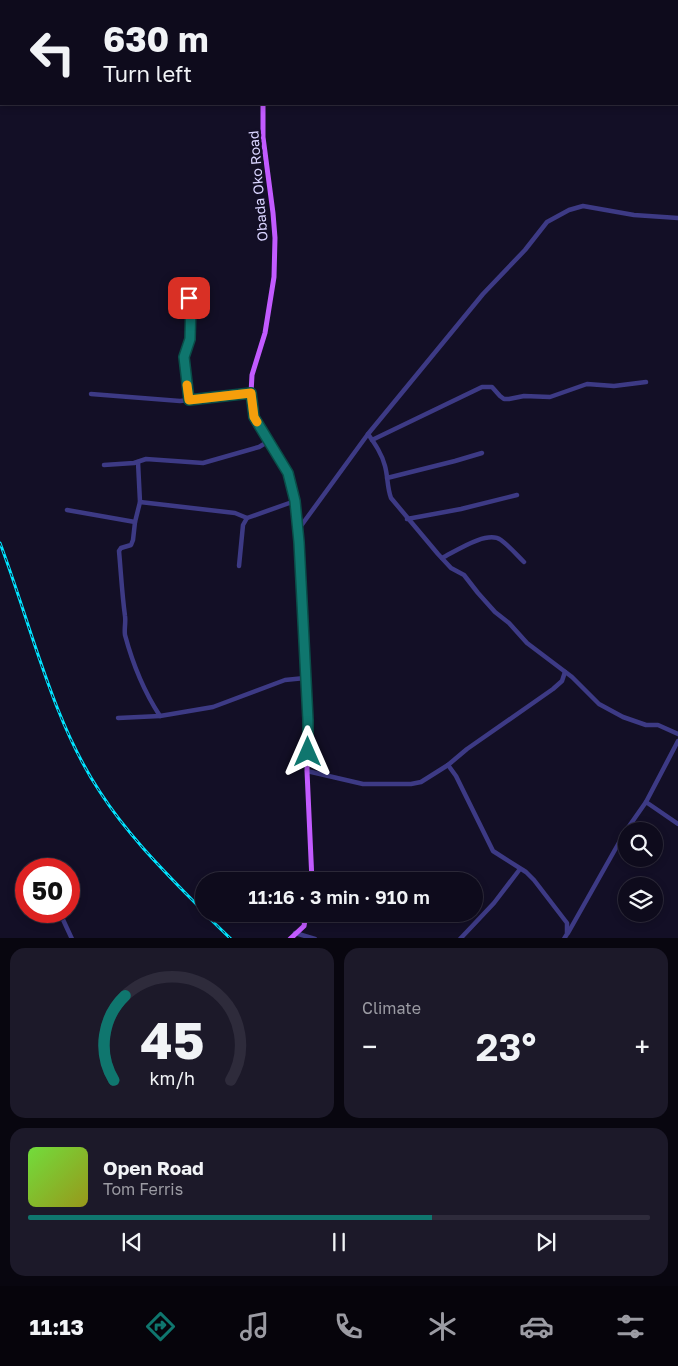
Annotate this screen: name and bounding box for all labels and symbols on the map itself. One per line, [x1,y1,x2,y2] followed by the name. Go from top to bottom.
[244,130,271,242] street label: Obada Oko Road
[168,277,210,319] pin
[281,725,333,777] position arrow
[15,858,80,923] speed limit sign: 50

